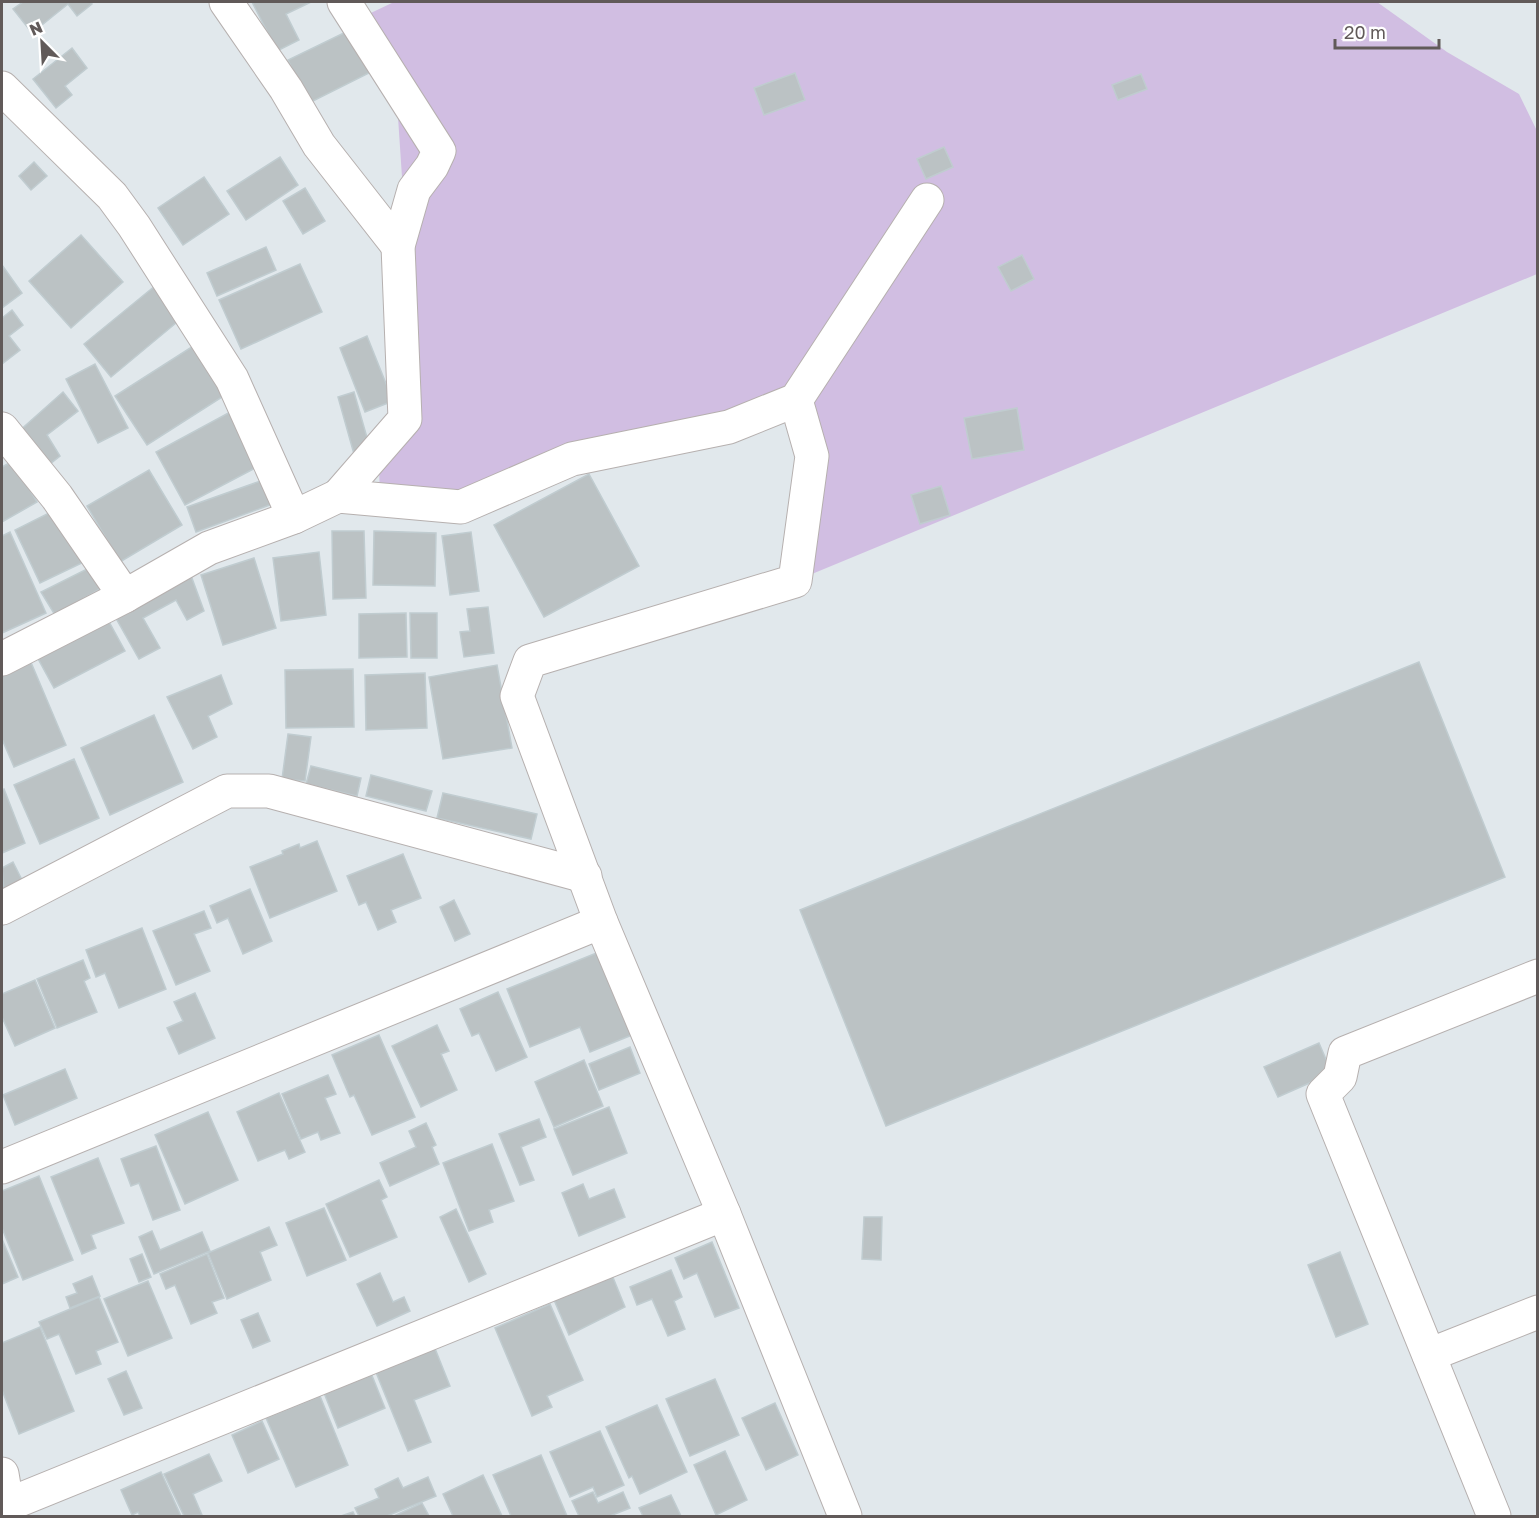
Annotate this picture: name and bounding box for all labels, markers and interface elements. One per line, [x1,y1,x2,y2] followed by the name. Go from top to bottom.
[12,12,72,72] north arrow
[1335,12,1438,50] scale bar
[26,17,46,40] text: N
[1344,21,1386,43] text: 20 m

